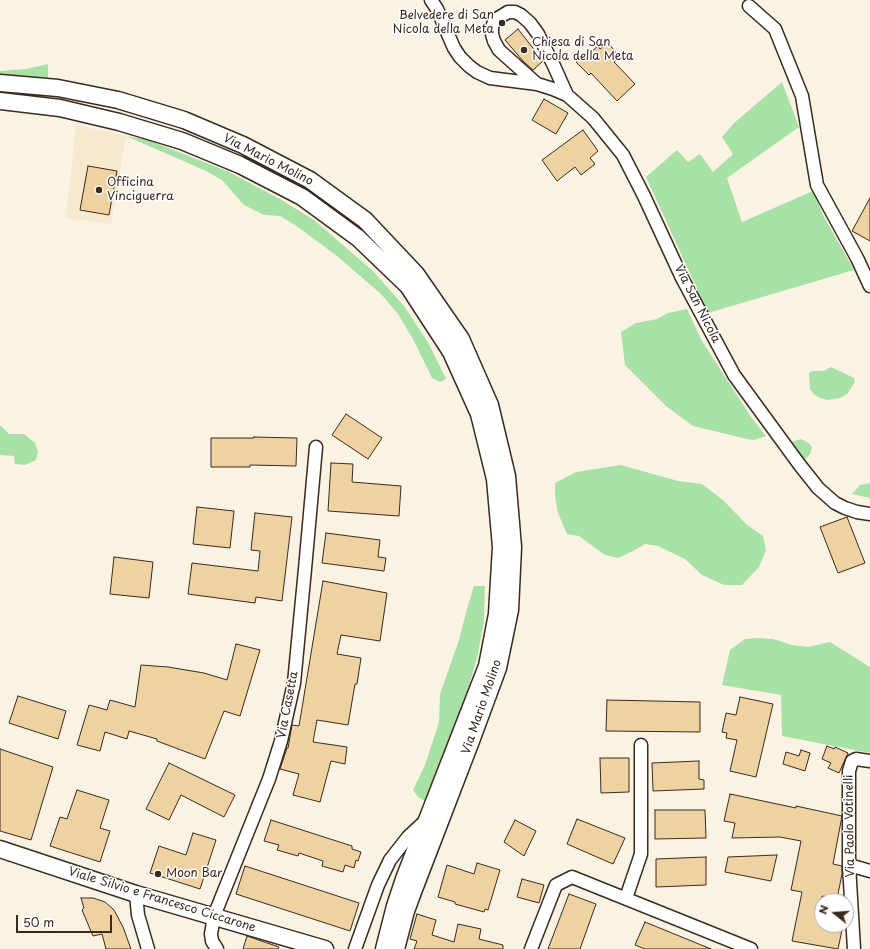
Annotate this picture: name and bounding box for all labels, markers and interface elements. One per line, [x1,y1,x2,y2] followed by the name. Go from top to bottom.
[392,9,494,37] place label: Belvedere di San Nicola della Meta
[497,18,507,28] marker: Belvedere di San Nicola della Meta
[532,36,634,64] place label: Chiesa di San Nicola della Meta
[519,45,529,55] marker: Chiesa di San Nicola della Meta
[221,131,315,189] street label: Via Mario Molino
[107,176,174,204] place label: Officina Vinciguerra
[94,185,104,195] marker: Officina Vinciguerra
[671,263,723,345] street label: Via San Nicola
[459,658,505,756] street label: Via Mario Molino
[274,670,302,740] street label: Via Casetta
[842,774,858,878] street label: Via Paolo Votinelli
[66,865,258,935] street label: Viale Silvio e Francesco Ciccarone
[166,867,223,881] place label: Moon Bar
[153,869,163,879] marker: Moon Bar
[814,893,854,933] north arrow
[814,903,832,916] text: N
[18,907,114,933] scale bar
[23,913,54,931] text: 50 m

